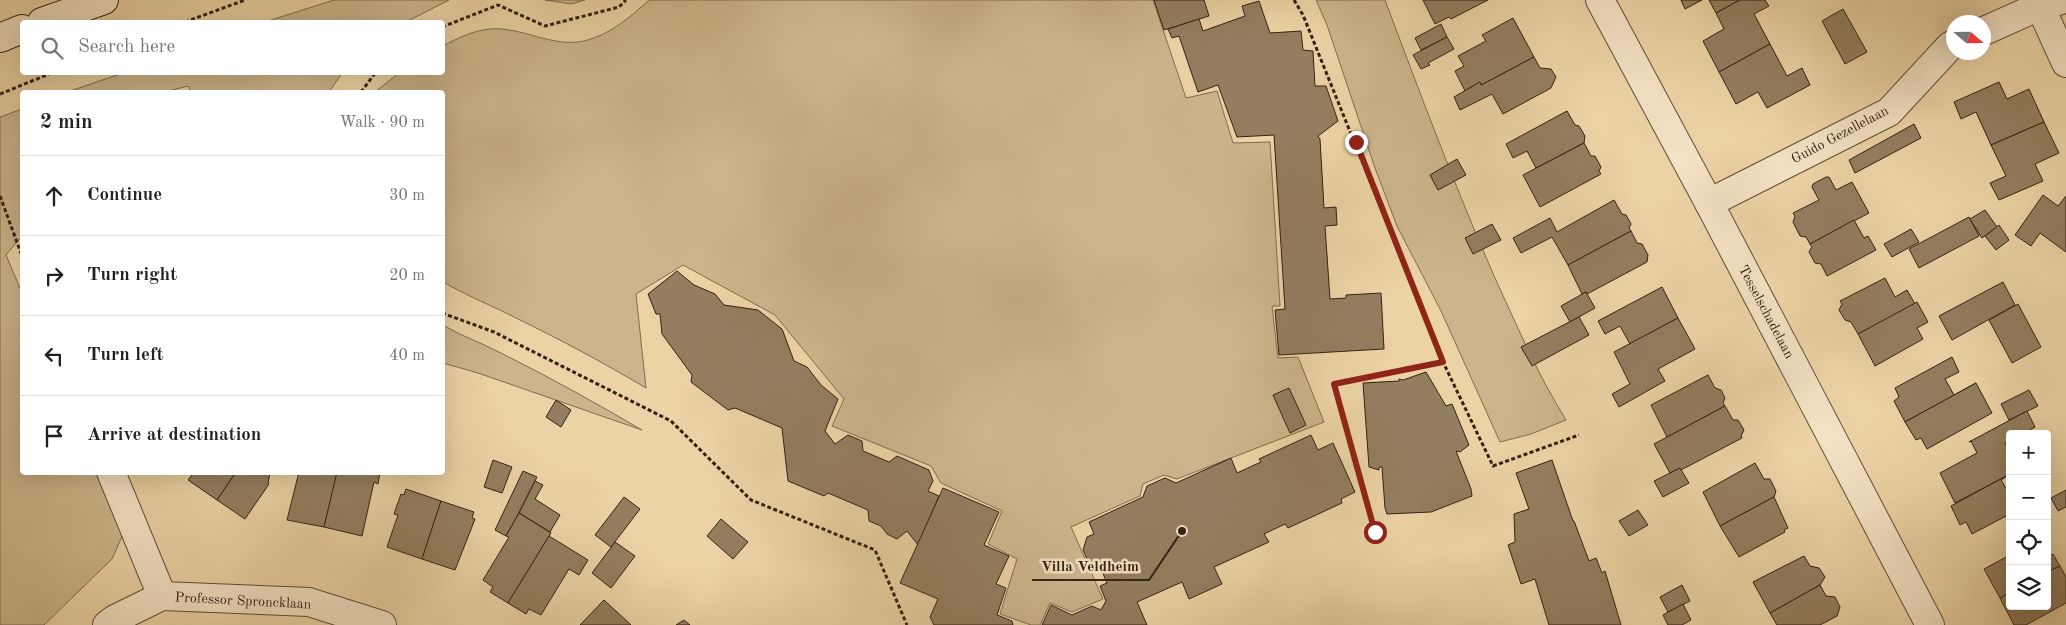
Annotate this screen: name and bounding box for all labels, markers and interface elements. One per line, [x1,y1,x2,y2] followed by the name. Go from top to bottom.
[1946,15,1991,60] north arrow
[20,20,445,75] search box
[38,34,66,62] icon: search
[78,38,175,57] text: Search here
[1789,103,1891,166] street label: Guido Gezellelaan
[40,112,93,133] text: 2 min
[339,115,425,131] text: Walk · 90 m
[1345,131,1368,154] route end
[40,182,68,210] icon: ahead
[87,186,162,205] text: Continue
[389,188,425,204] text: 30 m
[40,262,68,290] icon: right
[1736,263,1797,361] street label: Tesselschadelaan
[87,266,177,285] text: Turn right
[389,268,425,284] text: 20 m
[40,342,68,370] icon: left
[87,346,164,365] text: Turn left
[389,348,425,364] text: 40 m
[40,422,68,450] icon: arrive
[87,426,261,445] text: Arrive at destination
[2006,430,2051,610] map controls
[2006,430,2051,475] button: +
[2006,475,2051,520] button: −
[2006,520,2051,565] button: locate
[1364,521,1387,544] route start
[1032,550,1149,580] callout: Villa Veldheim
[1041,560,1139,575] text: Villa Veldheim
[2006,565,2051,610] button: layers
[174,590,312,612] street label: Professor Sproncklaan

